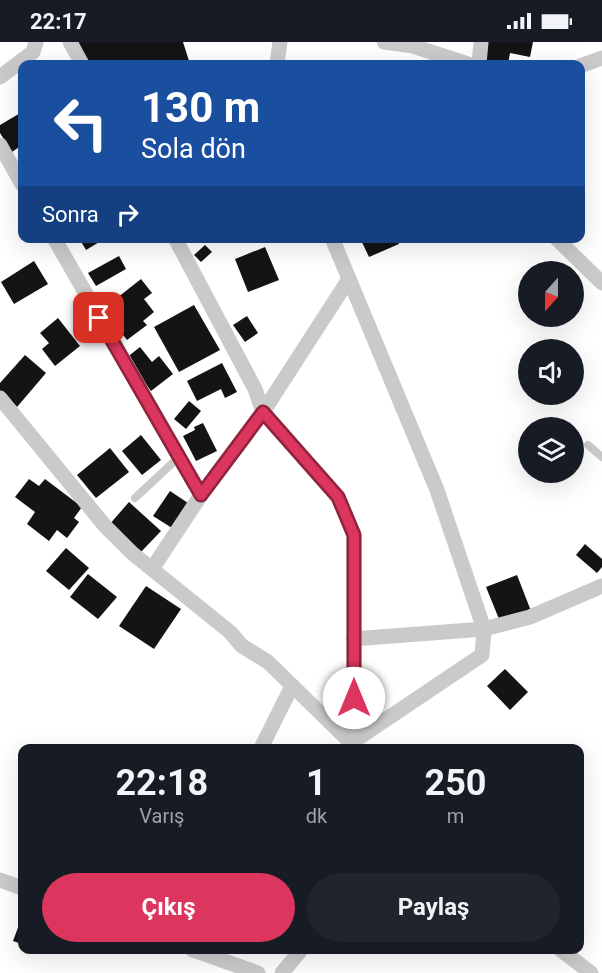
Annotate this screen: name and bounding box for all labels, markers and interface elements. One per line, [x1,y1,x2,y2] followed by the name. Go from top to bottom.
[30,9,87,34] text: 22:17
[141,83,260,132] text: 130 m
[42,84,120,162] icon: left
[141,133,246,165] text: Sola dön
[111,198,144,231] icon: right
[42,202,99,227] text: Sonra
[518,261,584,327] north arrow
[518,261,584,483] map controls
[73,292,124,343] pin
[82,301,115,334] icon: arrive
[518,339,584,405] button: sound
[518,417,584,483] button: layers
[322,666,386,730] position arrow
[115,762,208,804] text: 22:18
[306,762,327,804] text: 1
[425,762,487,804] text: 250
[139,804,184,828] text: Varış
[306,804,327,828] text: dk
[447,804,464,828] text: m
[42,873,295,942] button: Çıkış
[307,873,560,942] button: Paylaş

